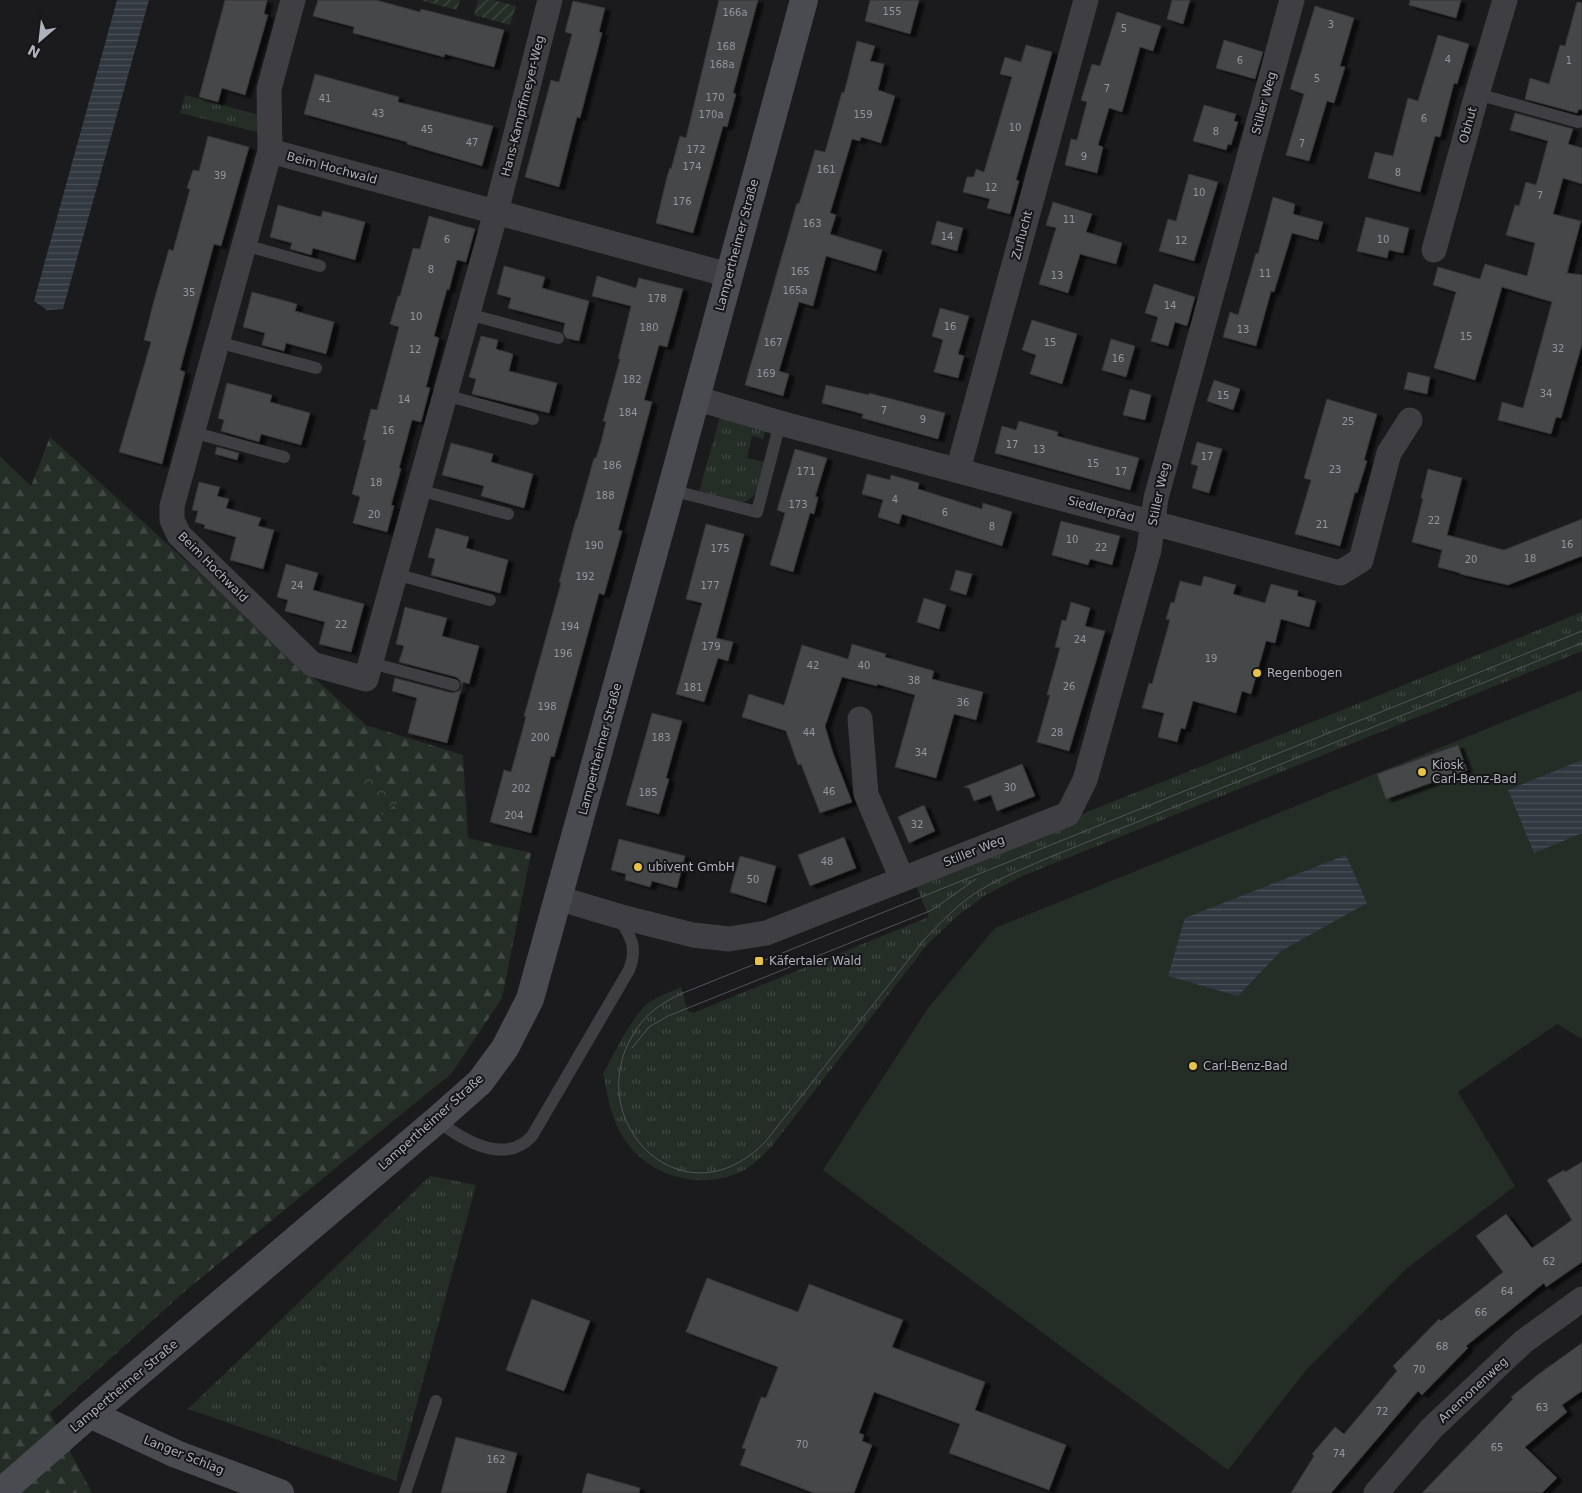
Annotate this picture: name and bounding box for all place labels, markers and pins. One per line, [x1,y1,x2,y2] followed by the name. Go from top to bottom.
[1267,666,1342,680] place label: Regenbogen
[1251,667,1263,679] marker: Regenbogen
[1432,758,1517,786] place label: Kiosk Carl-Benz-Bad
[1416,766,1428,778] marker: Kiosk Carl-Benz-Bad
[648,860,735,874] place label: ubivent GmbH
[632,861,644,873] marker: ubivent GmbH
[769,954,861,968] place label: Käfertaler Wald
[753,955,765,967] marker: Käfertaler Wald
[1203,1059,1288,1073] place label: Carl-Benz-Bad
[1187,1060,1199,1072] marker: Carl-Benz-Bad

